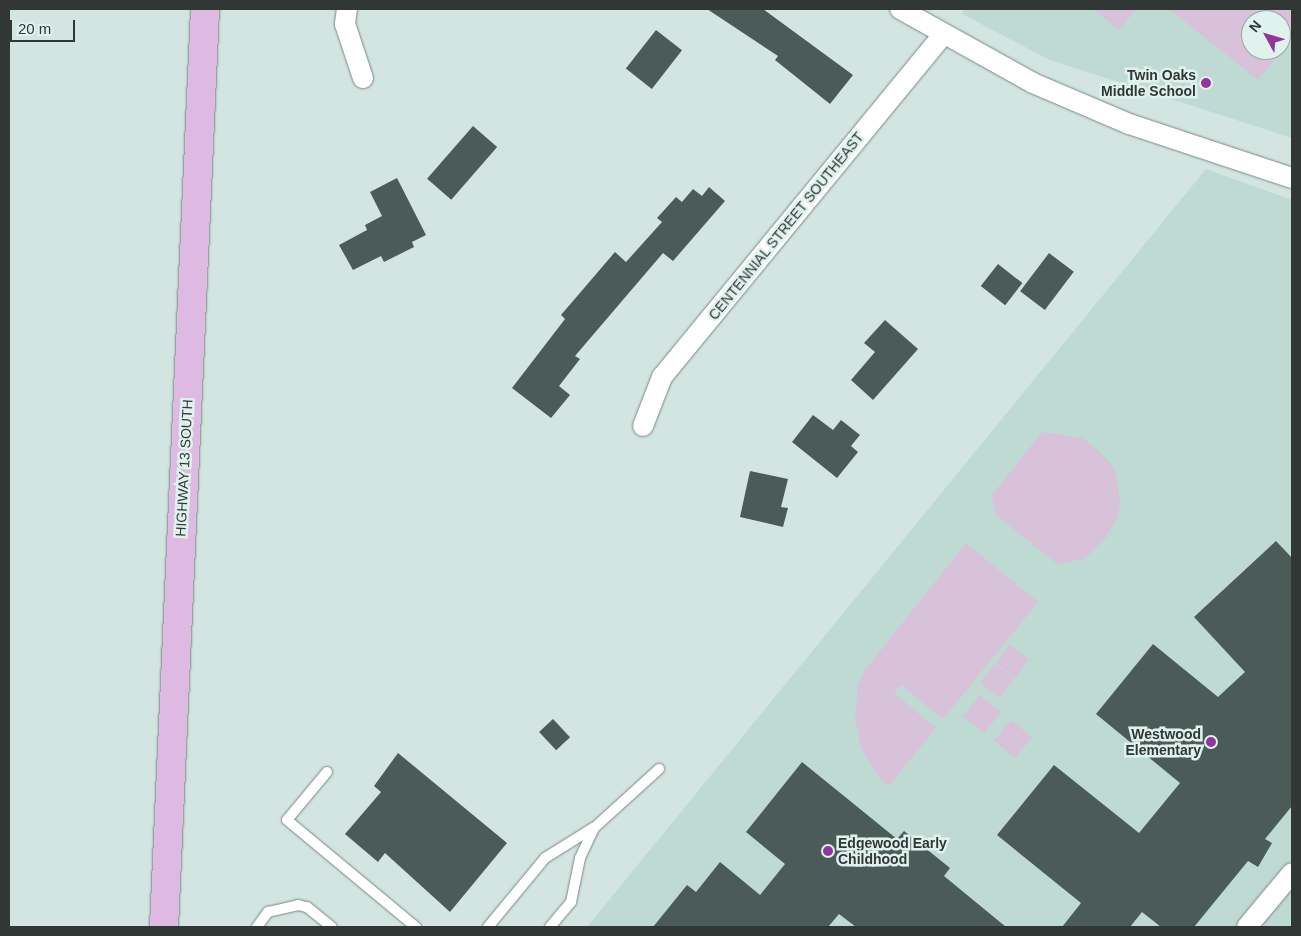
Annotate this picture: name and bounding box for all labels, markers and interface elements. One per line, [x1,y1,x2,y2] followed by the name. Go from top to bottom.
[12,10,78,42] scale bar
[1241,10,1291,60] north arrow
[1246,17,1265,35] text: N
[18,20,51,37] text: 20 m
[1101,67,1196,100] place label: Twin Oaks Middle School
[1200,77,1212,89] marker: Twin Oaks Middle School
[705,129,867,323] street label: CENTENNIAL STREET SOUTHEAST
[172,399,196,537] street label: HIGHWAY 13 SOUTH
[1126,726,1201,759] place label: Westwood Elementary
[1205,736,1217,748] marker: Westwood Elementary
[838,835,947,868] place label: Edgewood Early Childhood
[822,845,834,857] marker: Edgewood Early Childhood

